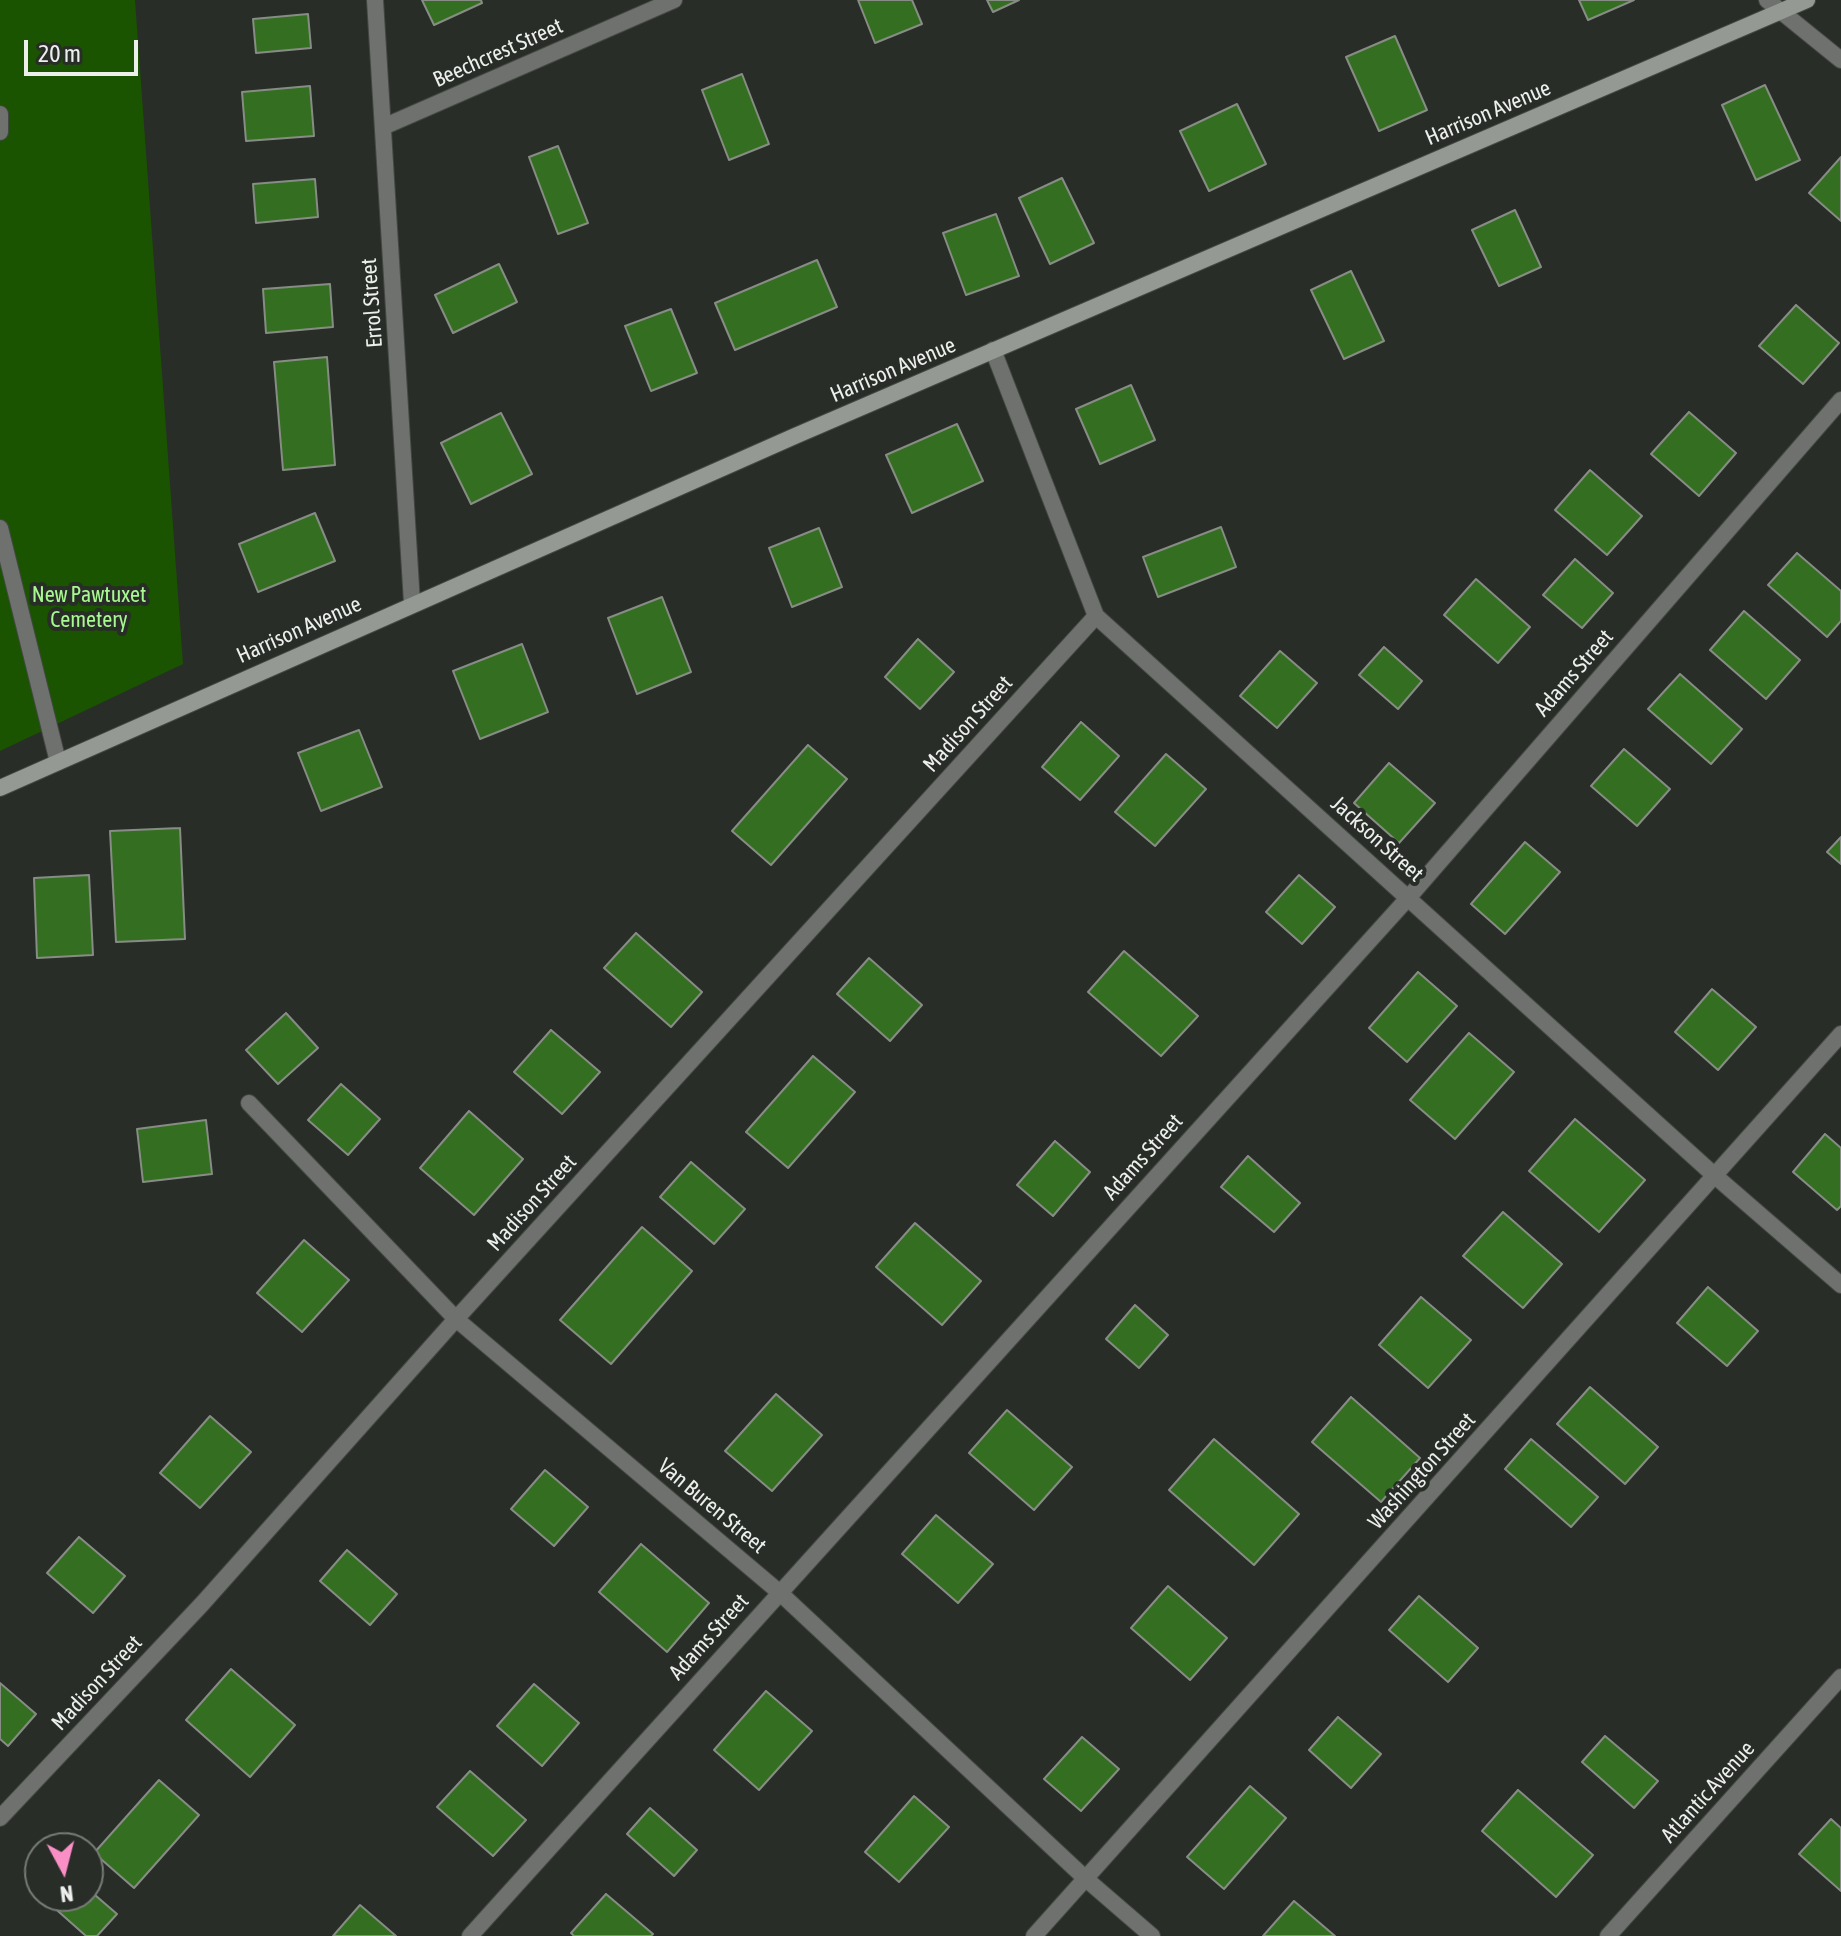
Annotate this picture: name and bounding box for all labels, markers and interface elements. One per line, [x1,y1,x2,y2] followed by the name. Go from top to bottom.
[429,13,567,93] street label: Beechcrest Street
[28,24,142,74] scale bar
[38,40,81,67] text: 20 m
[1421,75,1555,151] street label: Harrison Avenue
[356,257,388,349] street label: Errol Street
[826,332,960,408] street label: Harrison Avenue
[32,582,146,634] park label: New Pawtuxet Cemetery
[233,591,365,669] street label: Harrison Avenue
[1529,624,1619,722] street label: Adams Street
[918,670,1018,778] street label: Madison Street
[1325,791,1429,887] street label: Jackson Street
[1098,1109,1188,1205] street label: Adams Street
[482,1149,582,1257] street label: Madison Street
[1363,1407,1481,1535] street label: Washington Street
[652,1453,772,1559] street label: Van Buren Street
[664,1589,754,1685] street label: Adams Street
[46,1630,148,1736] street label: Madison Street
[1656,1736,1760,1848] street label: Atlantic Avenue
[24,1832,104,1912] north arrow
[59,1880,75,1908] text: N

